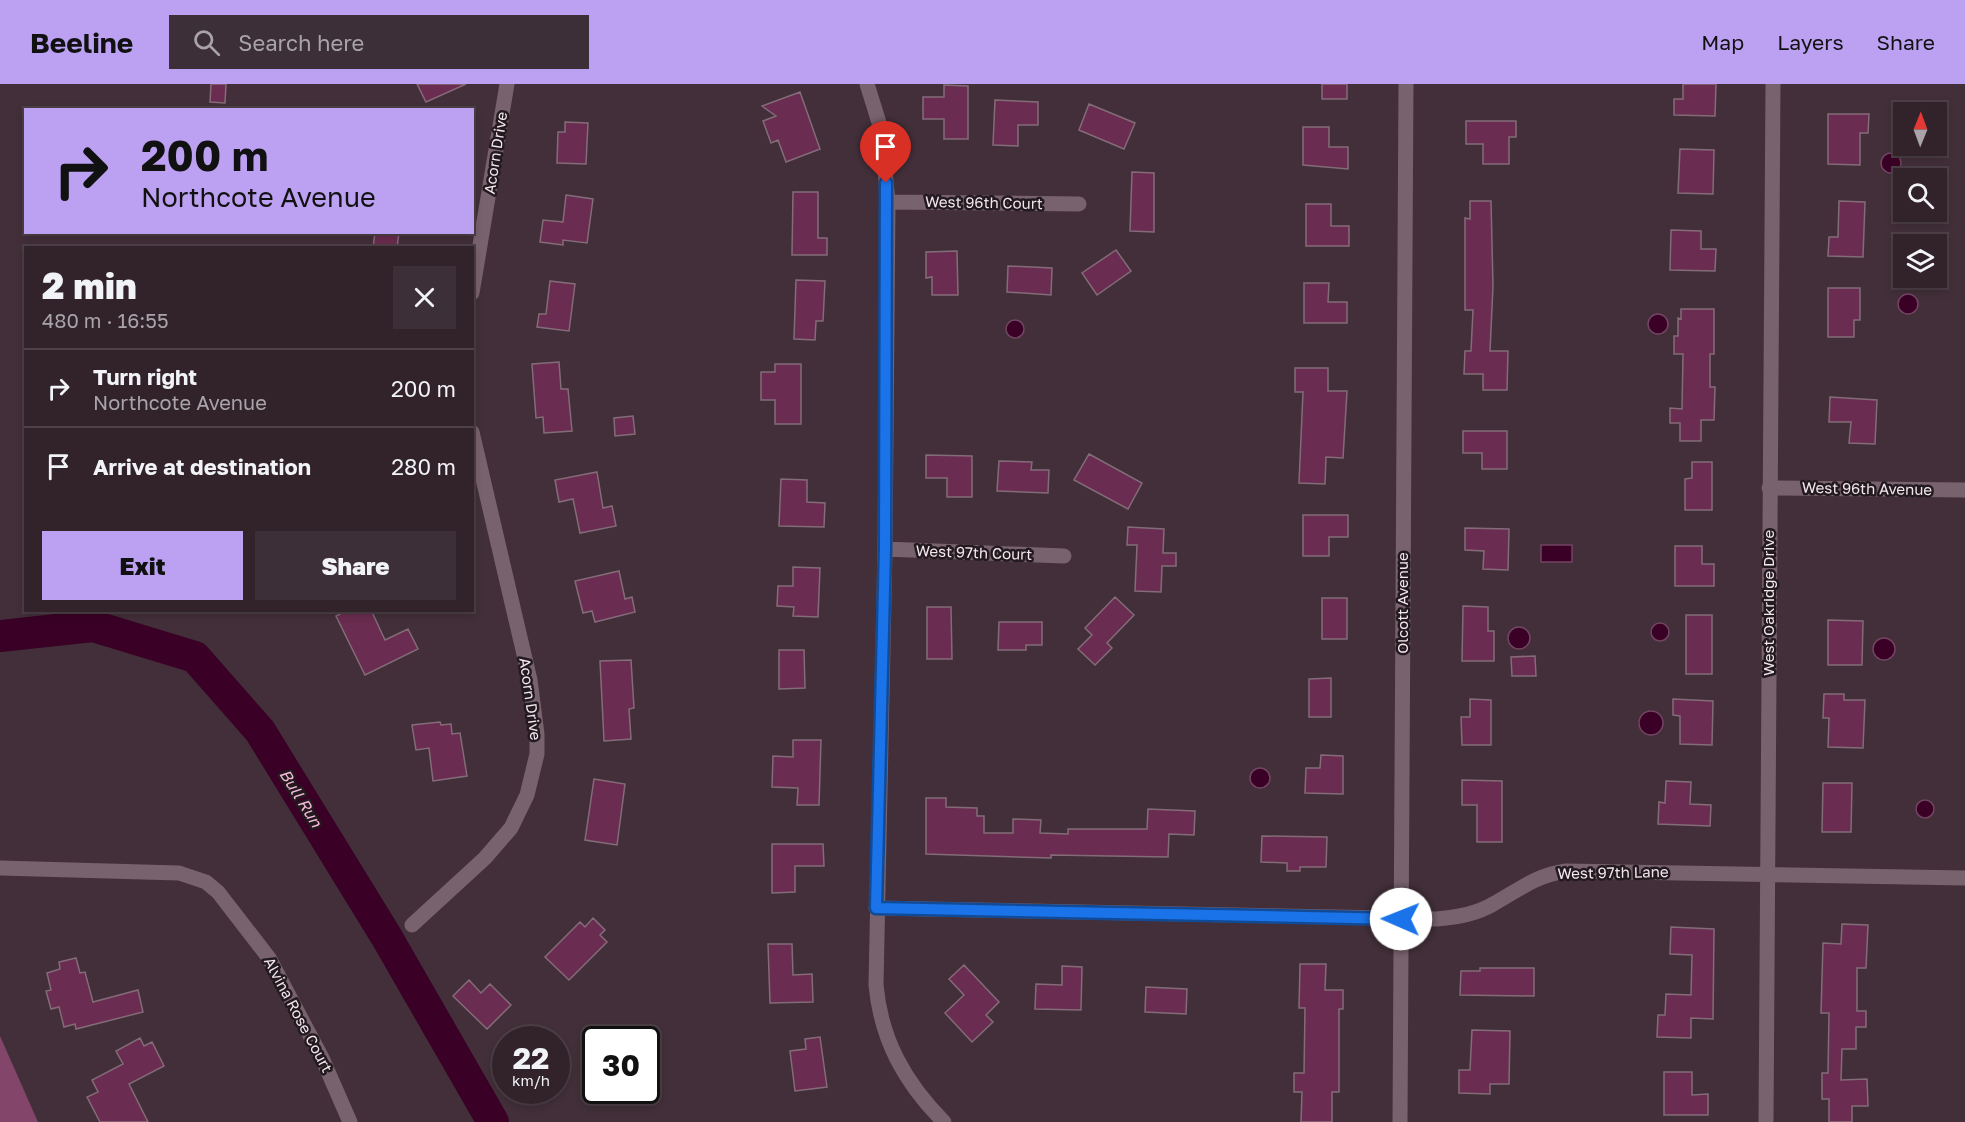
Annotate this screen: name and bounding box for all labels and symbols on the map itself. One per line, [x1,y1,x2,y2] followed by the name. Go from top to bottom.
[1893,102,1947,156] north arrow
[480,110,510,195] street label: Acorn Drive
[860,121,911,183] pin
[925,192,1043,212] street label: West 96th Court
[1802,478,1933,498] street label: West 96th Avenue
[1759,530,1777,676] street label: West Oakridge Drive
[915,541,1033,563] street label: West 97th Court
[1393,552,1411,654] street label: Olcott Avenue
[516,656,546,742] street label: Acorn Drive
[275,765,327,832] water label: Bull Run
[1557,862,1669,882] street label: West 97th Lane
[1369,887,1433,951] position arrow
[261,954,337,1075] street label: Alvina Rose Court
[582,1026,660,1104] speed limit sign: 30

